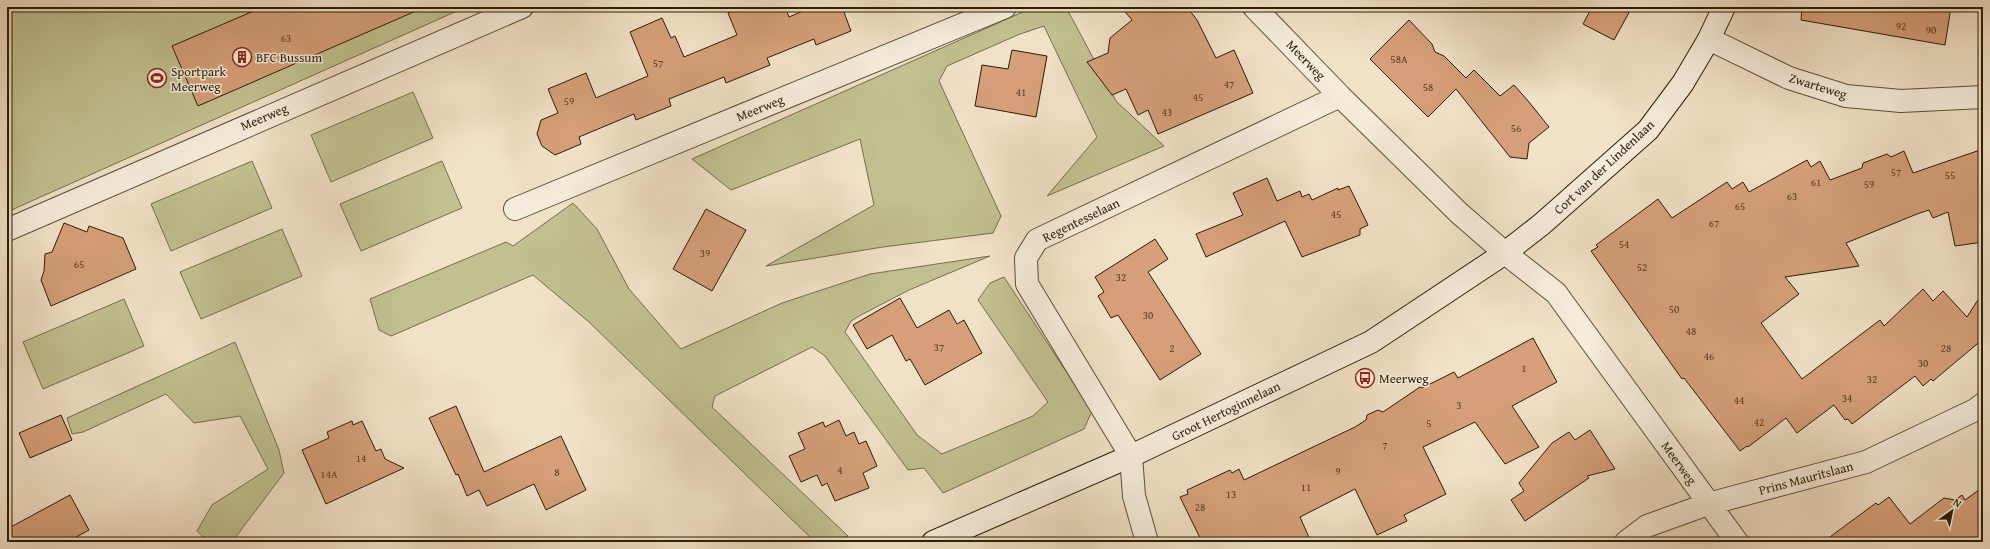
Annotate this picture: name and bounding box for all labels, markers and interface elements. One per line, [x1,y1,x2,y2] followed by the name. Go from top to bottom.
[1896,18,1906,34] house number: 92
[1926,22,1936,38] house number: 90
[281,30,291,46] house number: 63
[1282,36,1330,85] street label: Meerweg
[231,46,253,68] building icon: BFC Bussum
[256,48,322,67] place label: BFC Bussum
[1390,51,1408,67] house number: 58A
[653,55,663,71] house number: 57
[171,62,226,96] place label: Sportpark Meerweg
[146,67,168,89] sports icon: Sportpark Meerweg
[1787,68,1850,104] street label: Zwarteweg
[1224,76,1234,92] house number: 47
[1423,79,1433,95] house number: 58
[1016,84,1026,100] house number: 41
[1193,89,1203,105] house number: 45
[733,90,787,126] street label: Meerweg
[564,93,574,109] house number: 59
[237,98,291,135] street label: Meerweg
[1162,104,1172,120] house number: 43
[1550,115,1659,219] street label: Cort van der Lindenlaan
[1511,120,1521,136] house number: 56
[1891,164,1901,180] house number: 57
[1945,167,1955,183] house number: 55
[1811,174,1821,190] house number: 61
[1864,176,1874,192] house number: 59
[1787,188,1797,204] house number: 63
[1039,193,1123,247] street label: Regentesselaan
[1735,198,1745,214] house number: 65
[1331,206,1341,222] house number: 45
[1709,215,1719,231] house number: 67
[1619,236,1629,252] house number: 54
[700,245,710,261] house number: 39
[74,256,84,272] house number: 65
[1637,259,1647,275] house number: 52
[1116,269,1126,285] house number: 32
[1669,301,1679,317] house number: 50
[1143,307,1153,323] house number: 30
[1686,323,1696,339] house number: 48
[934,339,944,355] house number: 37
[1169,340,1175,356] house number: 2
[1941,340,1951,356] house number: 28
[1704,348,1714,364] house number: 46
[1918,355,1928,371] house number: 30
[1521,360,1527,376] house number: 1
[1354,367,1376,389] bus stop icon: Meerweg
[1379,369,1429,388] place label: Meerweg
[1867,371,1877,387] house number: 32
[1168,376,1284,446] street label: Groot Hertoginnelaan
[1842,390,1852,406] house number: 34
[1734,392,1744,408] house number: 44
[1456,397,1462,413] house number: 3
[1754,414,1764,430] house number: 42
[1426,415,1432,431] house number: 5
[1382,437,1388,453] house number: 7
[1657,437,1702,489] street label: Meerweg
[356,450,366,466] house number: 14
[1757,456,1856,500] street label: Prins Mauritslaan
[837,462,843,478] house number: 4
[1335,463,1341,479] house number: 9
[554,464,560,480] house number: 8
[320,466,338,482] house number: 14A
[1301,479,1311,495] house number: 11
[1226,486,1236,502] house number: 13
[1932,491,1972,531] north arrow
[1950,494,1965,512] text: N
[1195,499,1205,515] house number: 28

